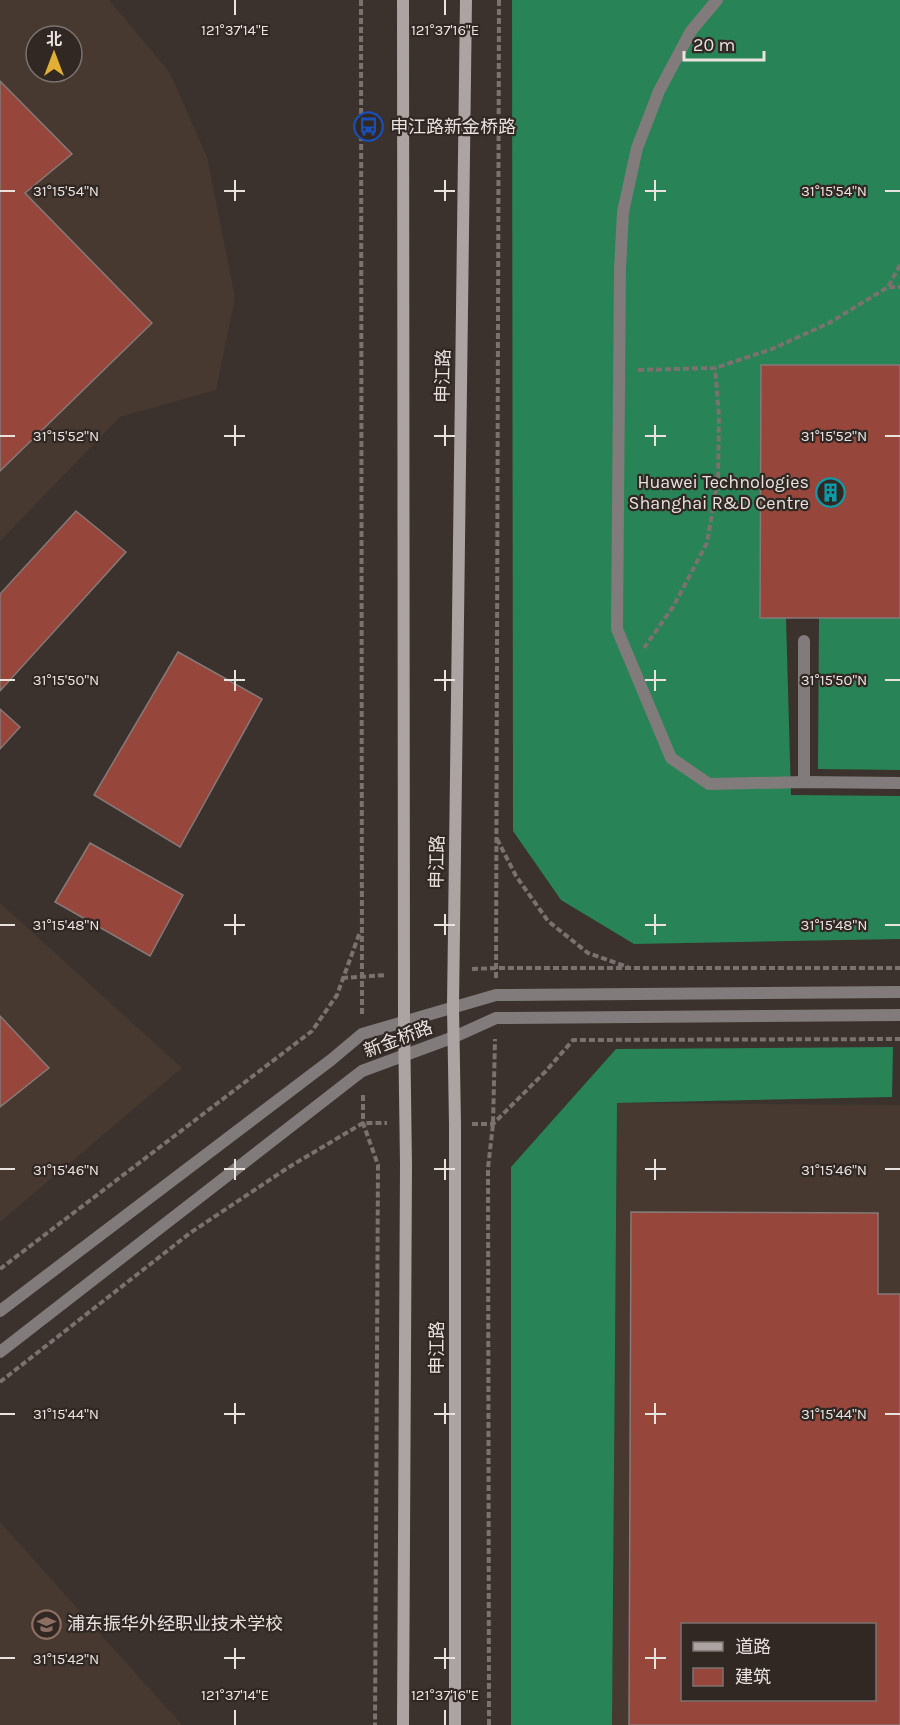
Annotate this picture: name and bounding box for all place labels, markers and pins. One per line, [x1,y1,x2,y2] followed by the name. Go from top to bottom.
[353,111,385,143] bus stop icon: 申江路新金桥路
[390,116,516,138] place label: 申江路新金桥路
[629,471,809,514] place label: Huawei Technologies Shanghai R&D Centre
[814,476,846,508] building icon: Huawei Technologies Shanghai R&D Centre
[30,1608,62,1640] school or university icon: 浦东振华外经职业技术学校
[67,1613,283,1635] place label: 浦东振华外经职业技术学校

